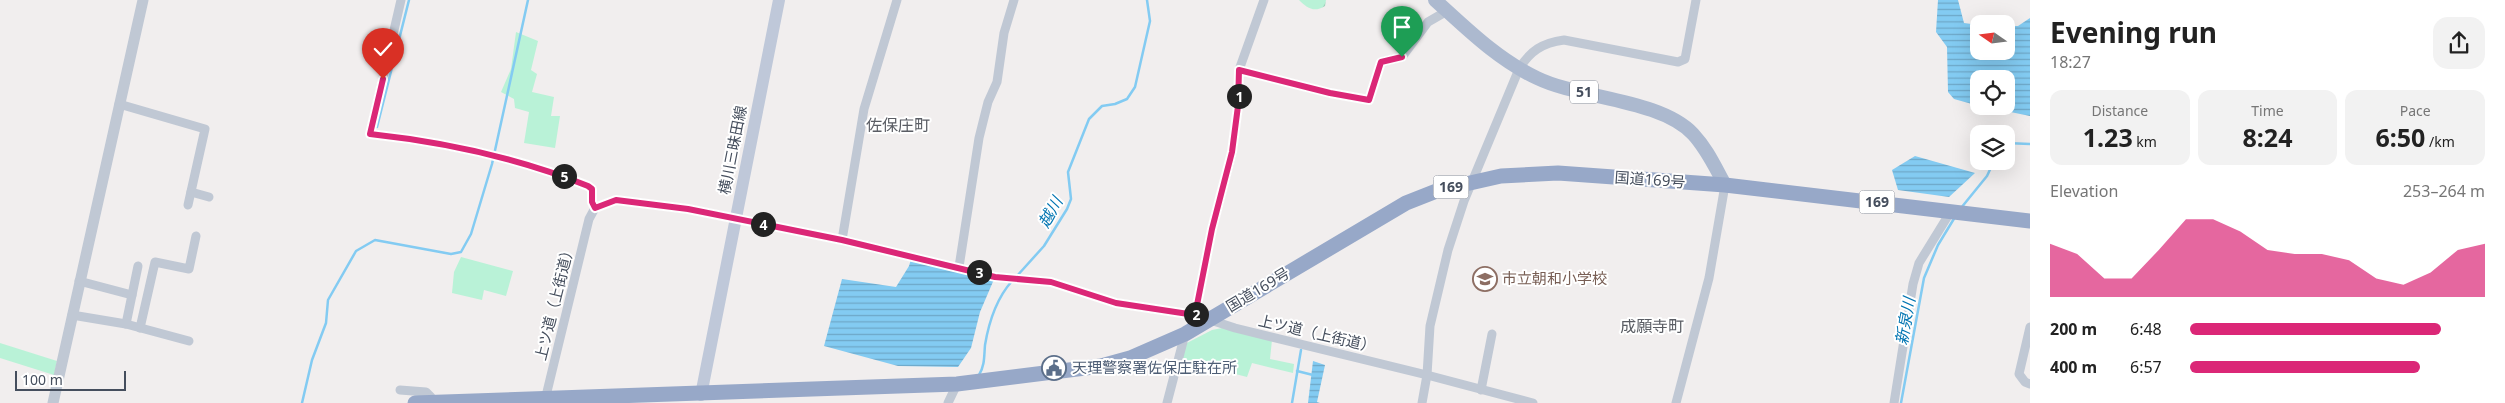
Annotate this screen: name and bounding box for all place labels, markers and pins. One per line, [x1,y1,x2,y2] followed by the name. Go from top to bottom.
[1381,6,1423,57] pin
[362,28,404,79] pin
[1226,84,1252,108] pin: 1
[552,164,576,188] pin: 5
[750,212,776,236] pin: 4
[966,260,992,284] pin: 3
[1472,266,1498,292] school or university icon: 市立朝和小学校
[1502,268,1607,288] place label: 市立朝和小学校
[1184,302,1208,326] pin: 2
[1041,355,1067,381] public building icon: 天理警察署佐保庄駐在所
[1072,357,1237,377] place label: 天理警察署佐保庄駐在所

